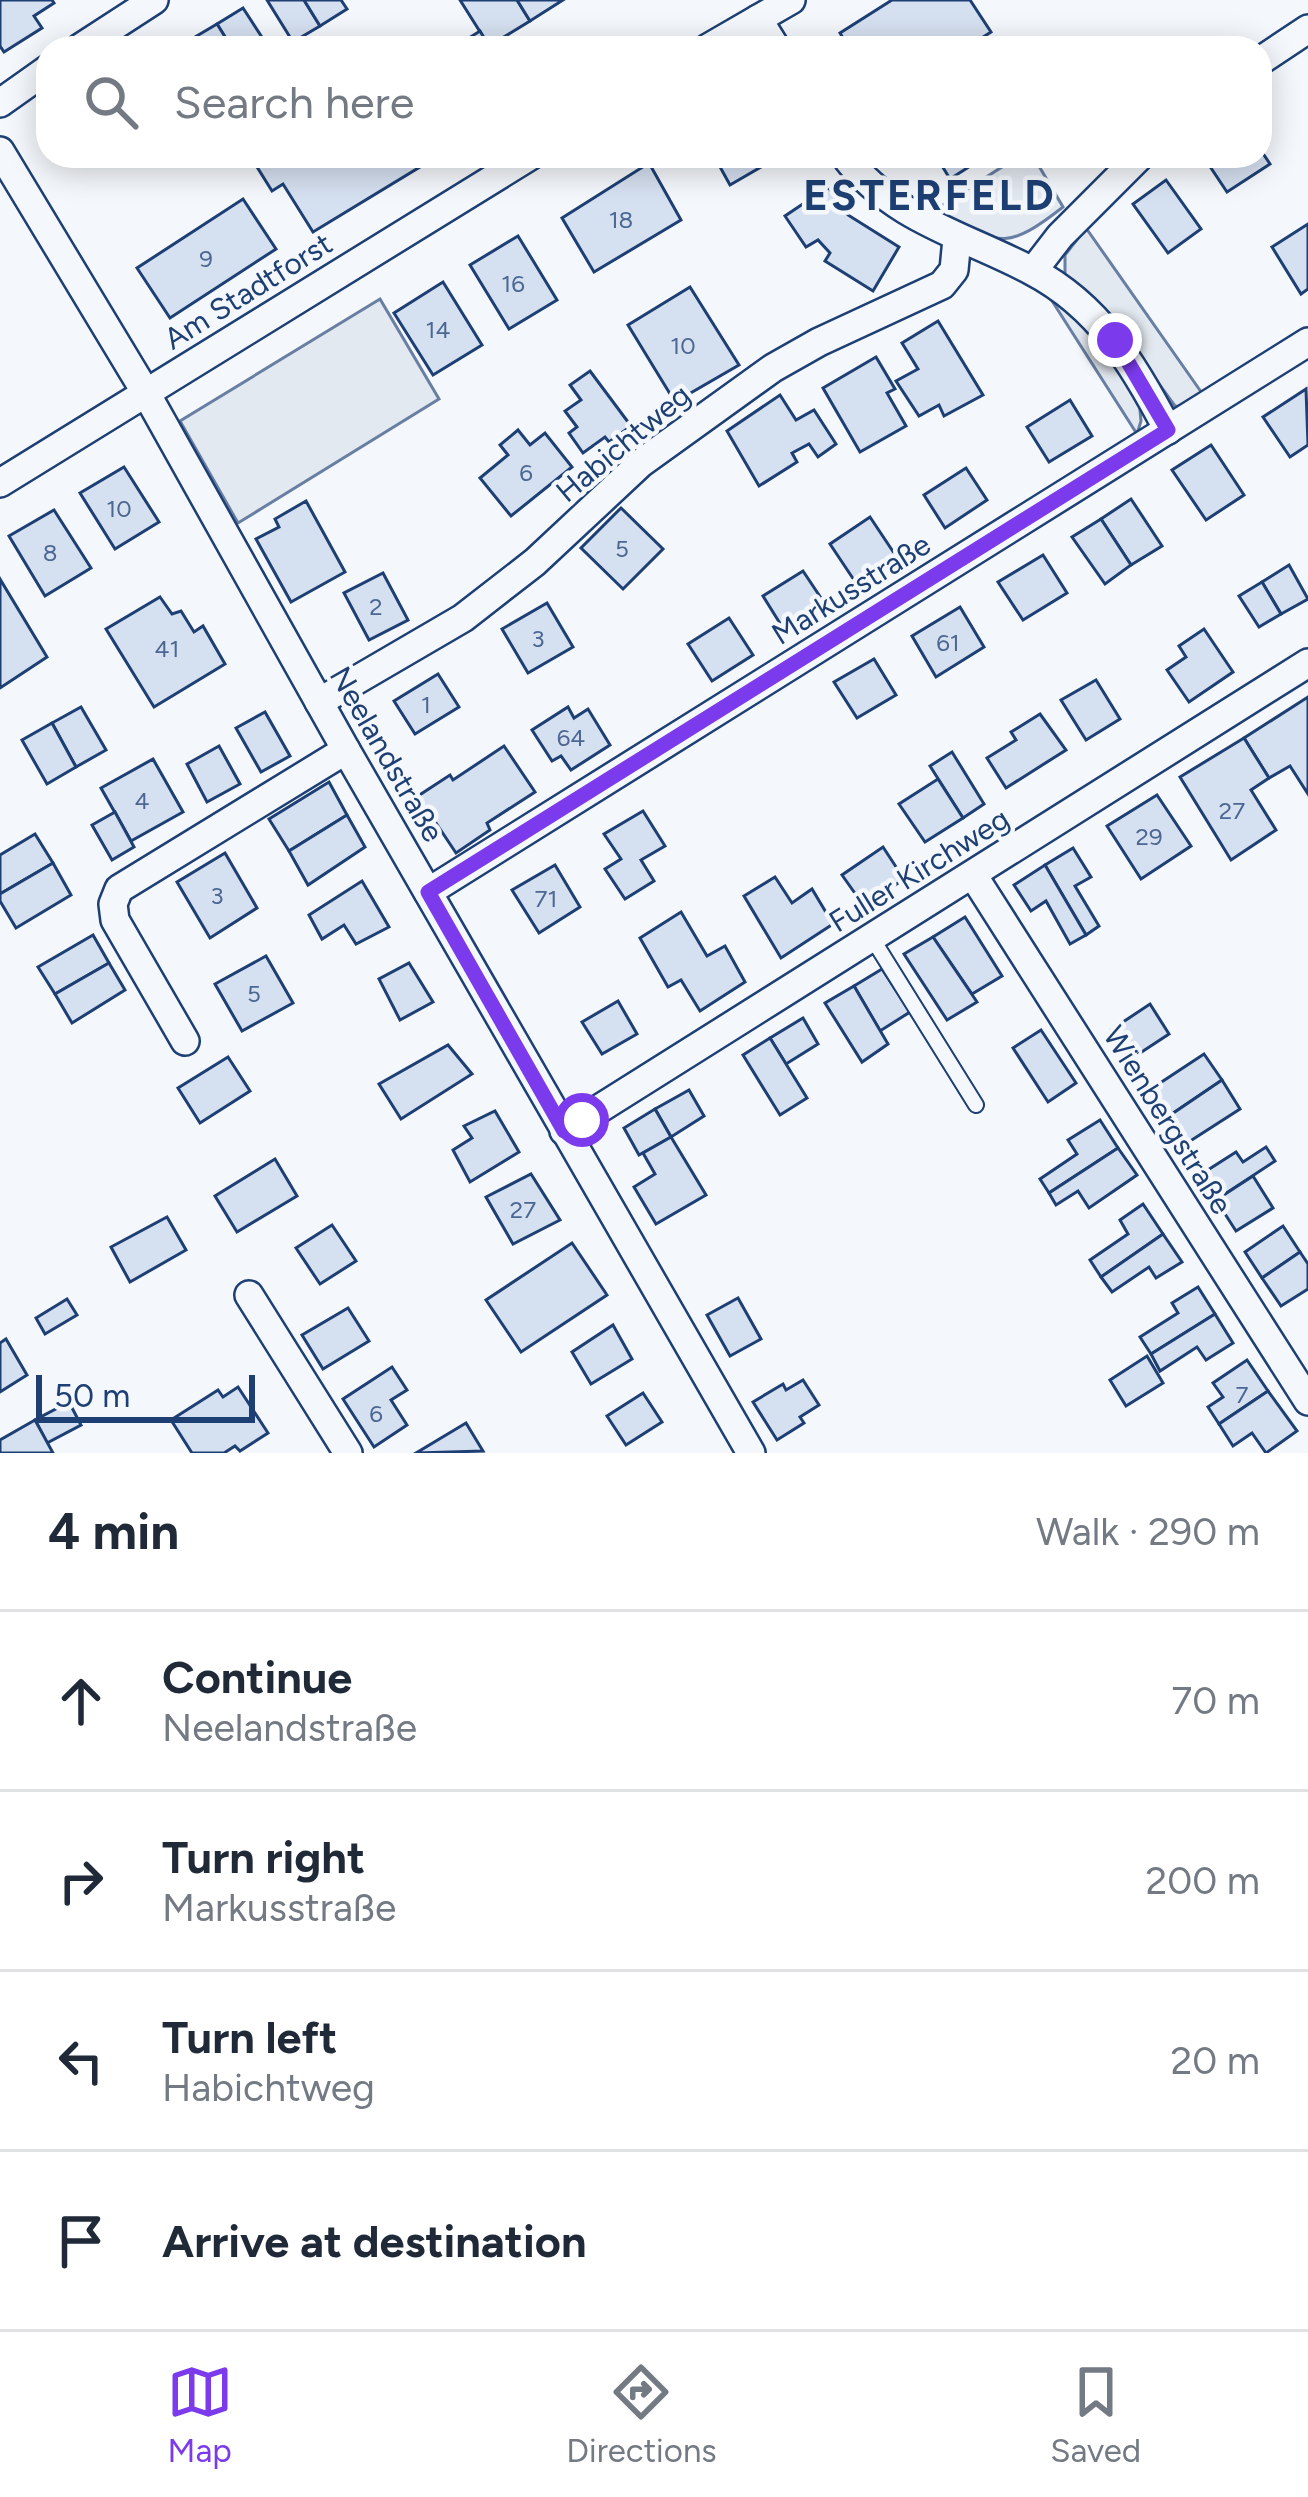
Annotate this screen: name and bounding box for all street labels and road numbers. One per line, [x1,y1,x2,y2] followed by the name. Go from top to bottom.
[157,225,339,357] street label: Am Stadtforst
[548,376,698,510] street label: Habichtweg
[765,526,937,652] street label: Markusstraße
[322,660,452,848] street label: Neelandstraße
[822,800,1016,940] street label: Fuller Kirchweg
[1095,1019,1241,1221] street label: Wienbergstraße

